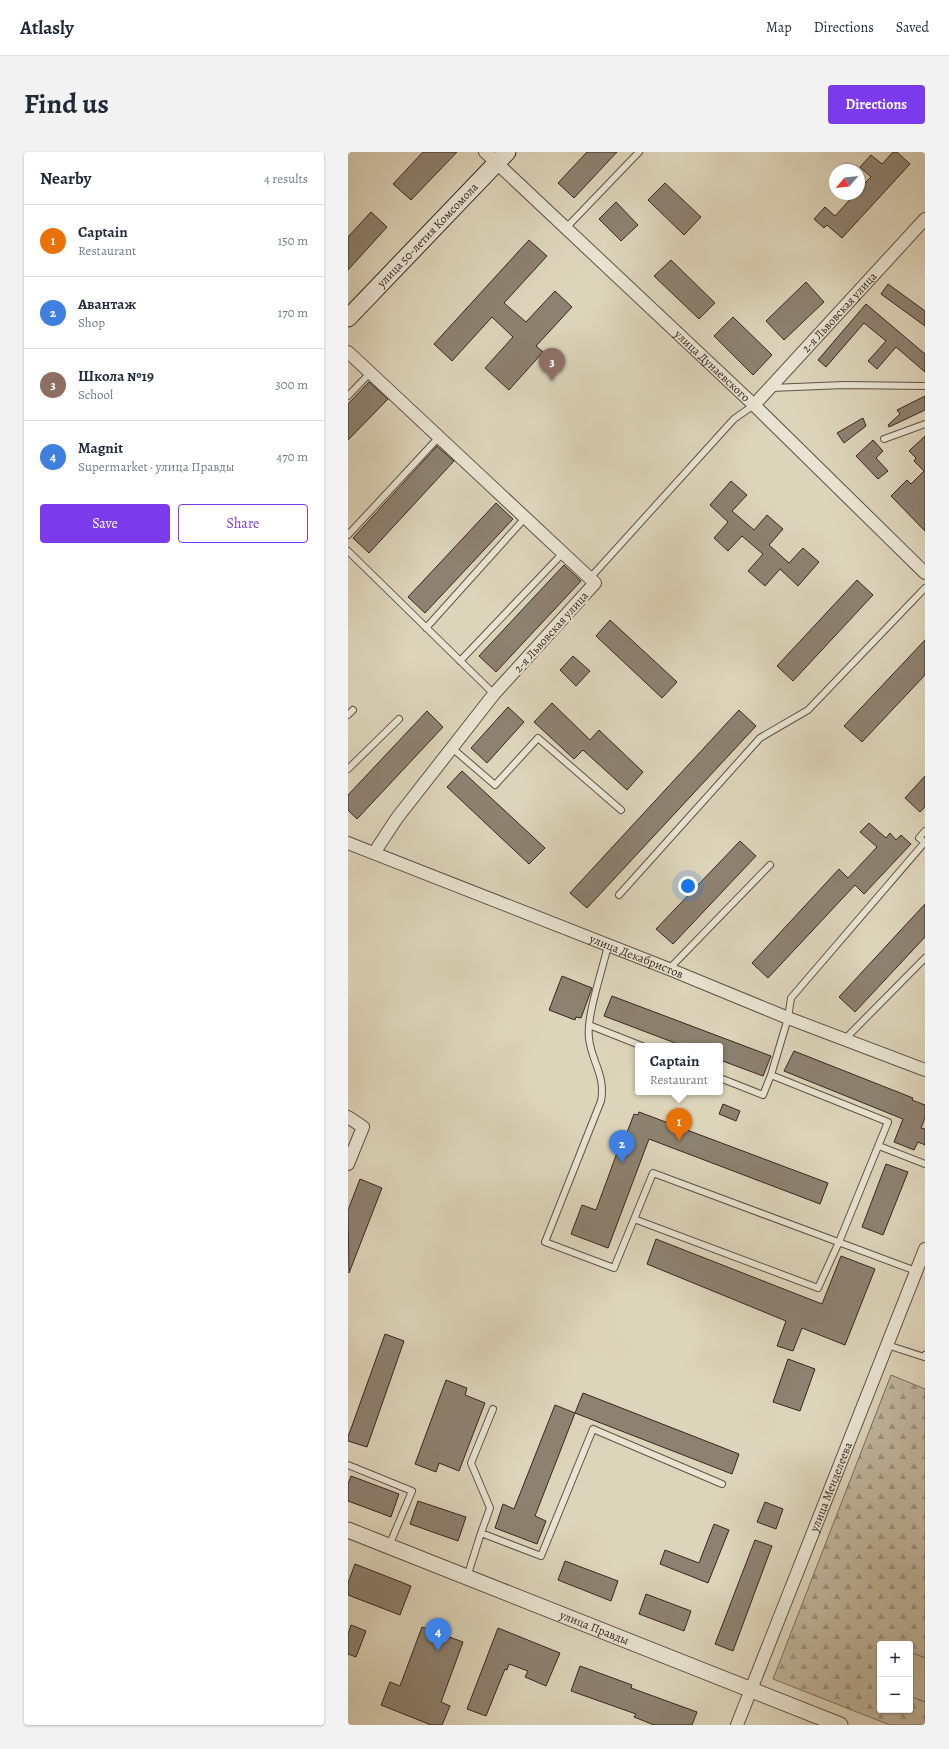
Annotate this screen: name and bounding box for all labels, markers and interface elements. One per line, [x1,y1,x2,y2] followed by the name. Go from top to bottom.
[20,15,74,41] text: Atlasly
[766,18,792,37] text: Map
[814,18,874,37] text: Directions
[896,18,929,37] text: Saved
[24,85,109,123] text: Find us
[828,85,925,124] button: Directions
[829,164,865,200] north arrow
[40,167,91,190] text: Nearby
[264,170,308,187] text: 4 results
[373,179,482,292] street label: улица 50-летия Комсомола
[78,222,128,242] text: Captain
[51,232,55,249] text: 1
[278,232,308,249] text: 150 m
[78,242,136,259] text: Restaurant
[798,268,881,356] street label: 2-я Львовская улица
[78,294,136,314] text: Авантаж
[50,304,56,321] text: 2
[278,304,308,321] text: 170 m
[78,314,105,331] text: Shop
[670,326,754,405] street label: улица Дунаевского
[539,348,565,381] pin: 3
[78,366,154,386] text: Школа №19
[50,376,56,393] text: 3
[275,376,308,393] text: 300 m
[78,386,113,403] text: School
[78,438,123,458] text: Magnit
[50,448,56,465] text: 4
[276,448,308,465] text: 470 m
[78,458,235,475] text: Supermarket · улица Правды
[40,504,170,543] button: Save
[178,504,308,543] button: Share
[510,588,592,676] street label: 2-я Львовская улица
[678,876,698,896] your location
[586,930,686,982] street label: улица Декабристов
[635,1043,723,1095] popup
[650,1051,699,1071] text: Captain
[650,1071,708,1088] text: Restaurant
[666,1108,692,1141] pin: 1
[609,1130,635,1163] pin: 2
[806,1439,856,1535] street label: улица Менделеева
[557,1606,631,1649] street label: улица Правды
[425,1618,451,1651] pin: 4
[877,1641,913,1713] map controls
[877,1641,913,1677] button: +
[877,1677,913,1713] button: −

